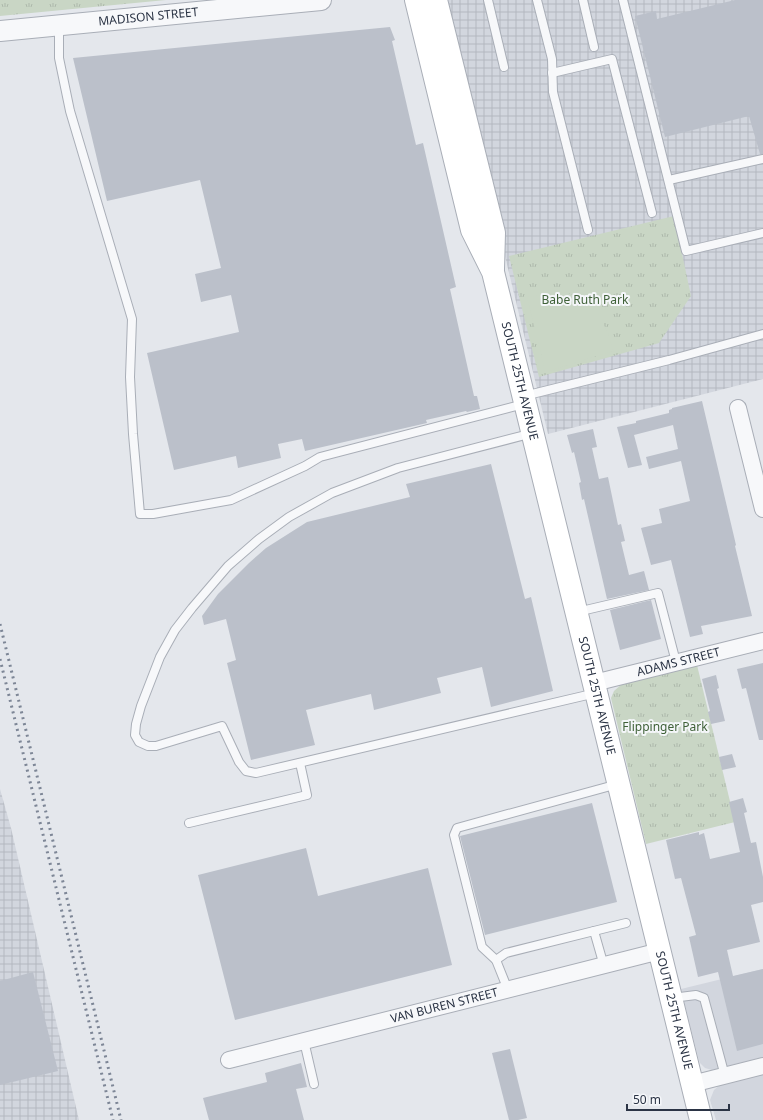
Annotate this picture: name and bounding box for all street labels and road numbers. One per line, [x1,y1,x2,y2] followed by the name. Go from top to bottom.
[97,3,199,29] street label: MADISON STREET
[498,320,543,442] street label: SOUTH 25TH AVENUE
[575,635,620,757] street label: SOUTH 25TH AVENUE
[635,643,722,680] street label: ADAMS STREET
[652,949,697,1071] street label: SOUTH 25TH AVENUE
[388,983,500,1027] street label: VAN BUREN STREET

